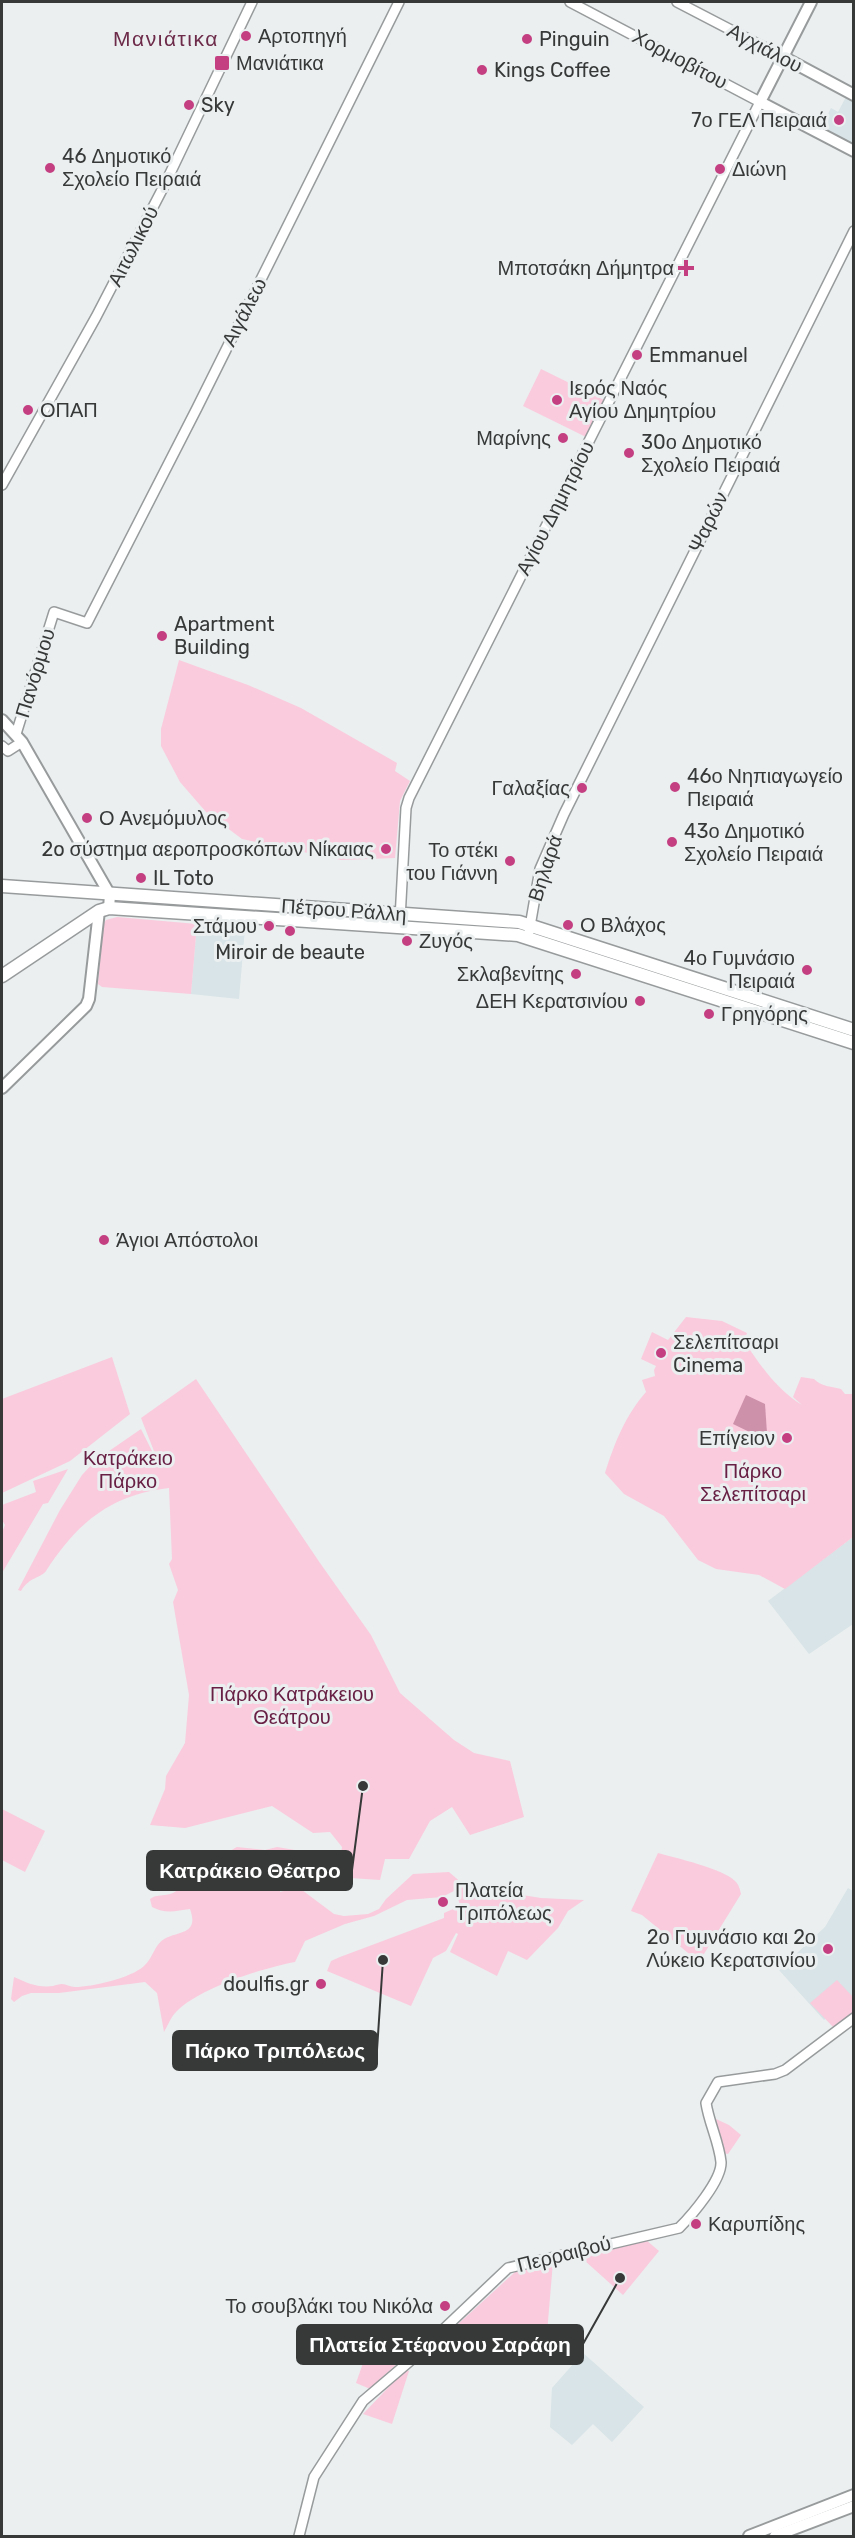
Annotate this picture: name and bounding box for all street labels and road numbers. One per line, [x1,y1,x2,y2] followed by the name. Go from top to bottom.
[723,18,807,78] street label: Αγχιάλου
[628,24,732,94] street label: Χορμοβίτου
[103,202,163,290] street label: Αιτωλικού
[217,274,271,350] street label: Αιγάλεω
[511,437,599,579] street label: Αγίου Δημητρίου
[683,488,733,556] street label: Ψαρών
[10,625,60,721] street label: Πανόρμου
[523,832,567,904] street label: Βηλαρά
[281,894,407,926] street label: Πέτρου Ράλλη
[515,2231,613,2277] street label: Περραιβού

